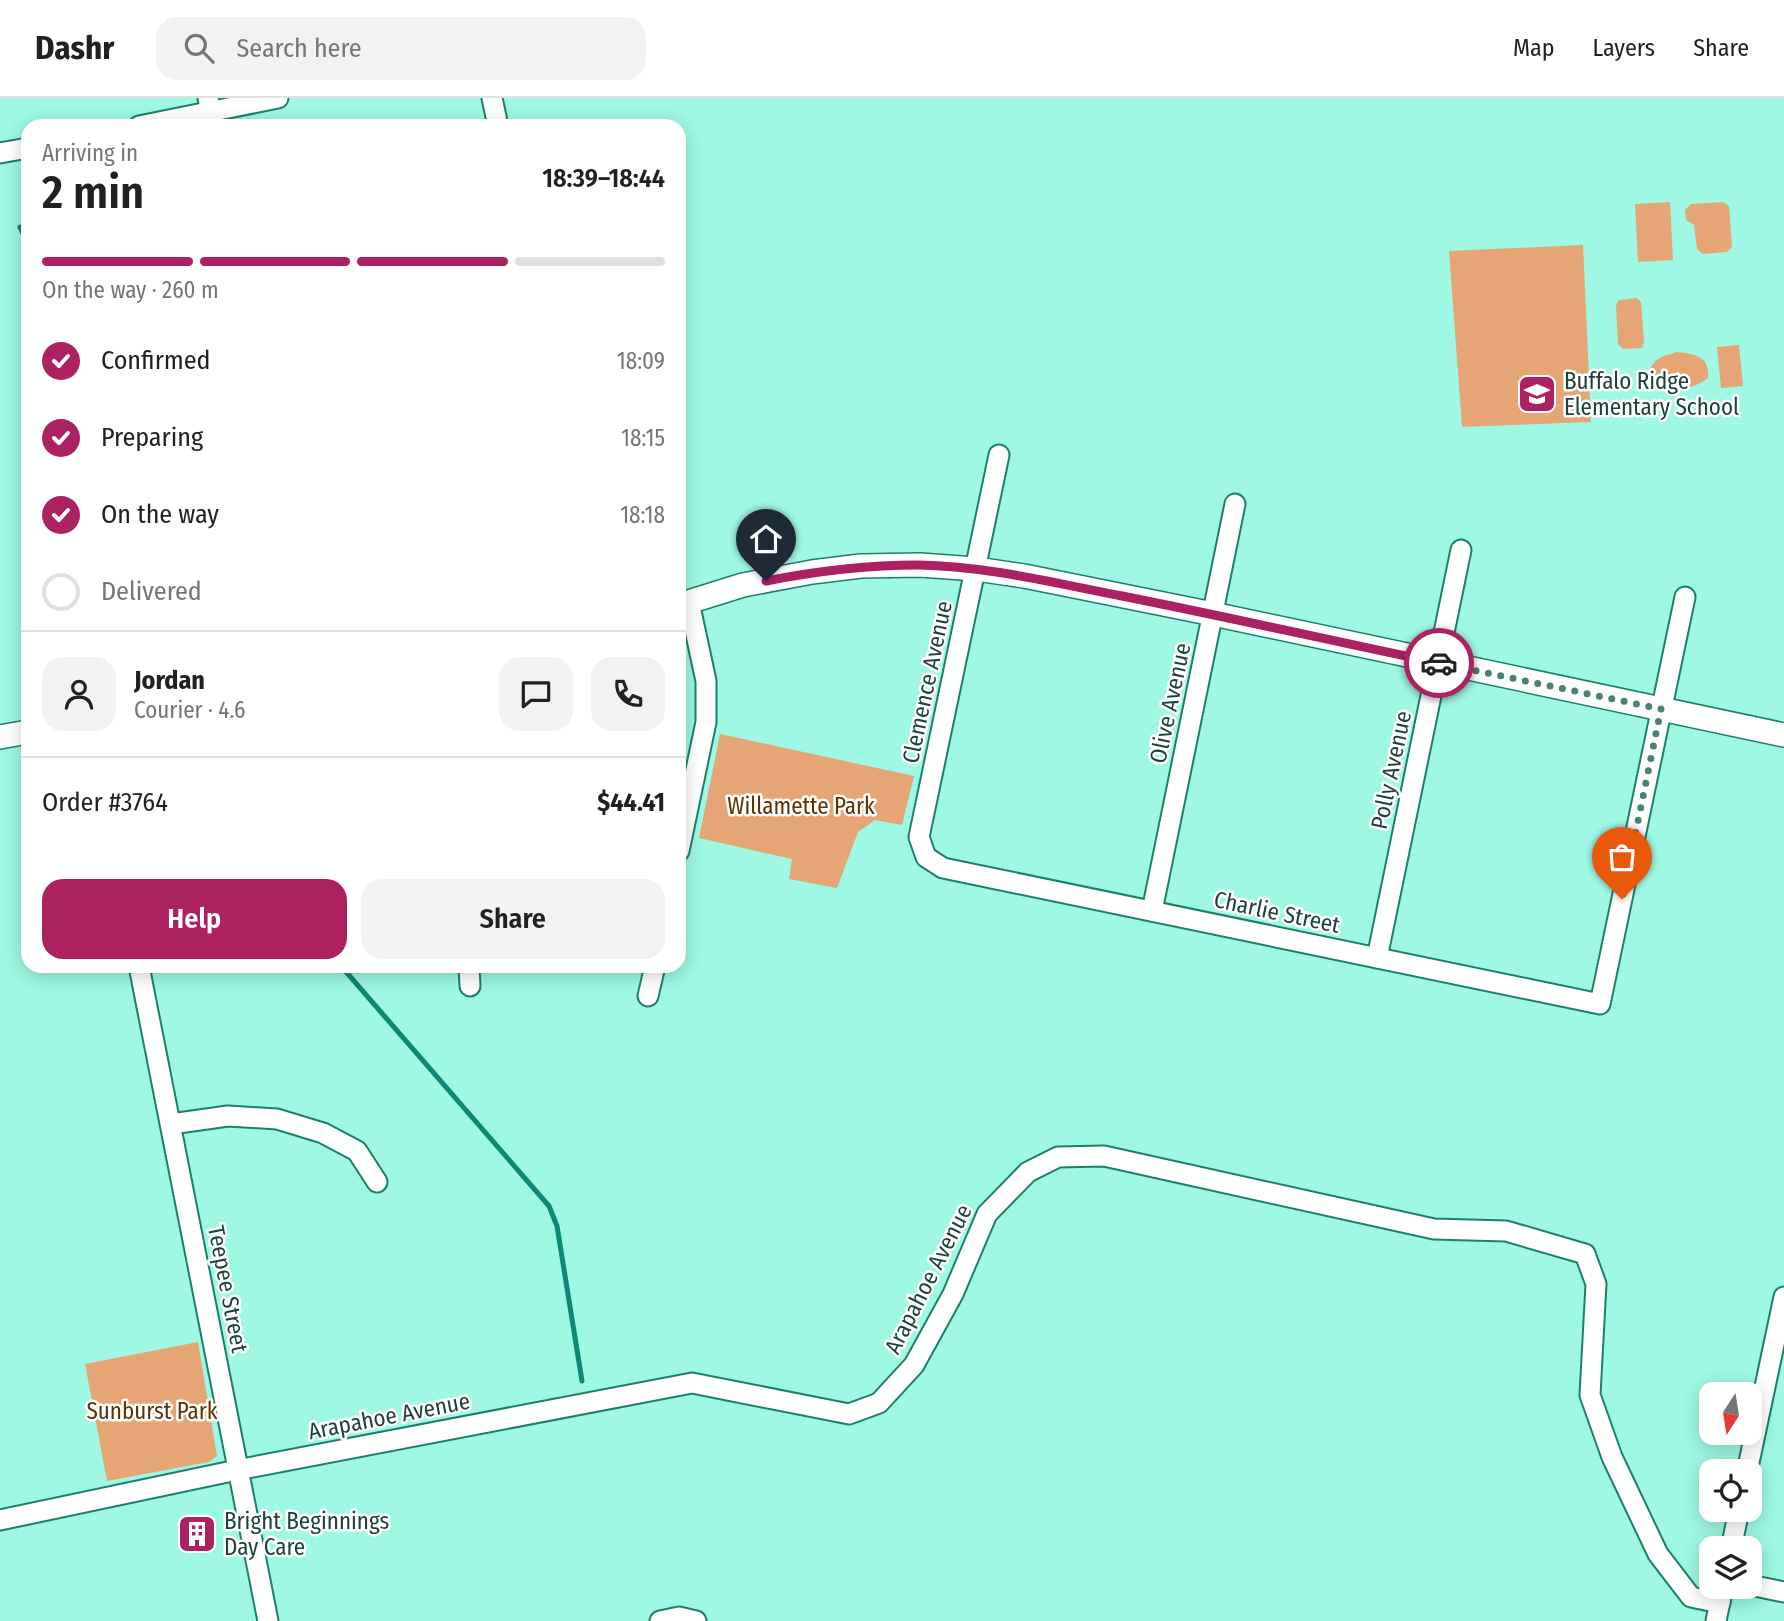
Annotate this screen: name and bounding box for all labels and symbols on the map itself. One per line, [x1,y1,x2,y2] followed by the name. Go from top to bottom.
[1564,367,1739,421] place label: Buffalo Ridge Elementary School
[1516,373,1558,415] school or university icon: Buffalo Ridge Elementary School
[736,509,796,581] pin
[896,598,958,766] street label: Clemence Avenue
[1404,628,1474,698] courier
[1144,640,1196,766] street label: Olive Avenue
[1365,708,1417,832] street label: Polly Avenue
[727,792,875,820] park label: Willamette Park
[1592,827,1652,899] pin
[1211,885,1343,939] street label: Charlie Street
[878,1200,978,1358] street label: Arapahoe Avenue
[202,1223,254,1355] street label: Teepee Street
[1699,1382,1762,1446] north arrow
[306,1387,472,1445] street label: Arapahoe Avenue
[86,1397,218,1425] park label: Sunburst Park
[224,1507,390,1561] place label: Bright Beginnings Day Care
[176,1513,218,1555] building icon: Bright Beginnings Day Care

